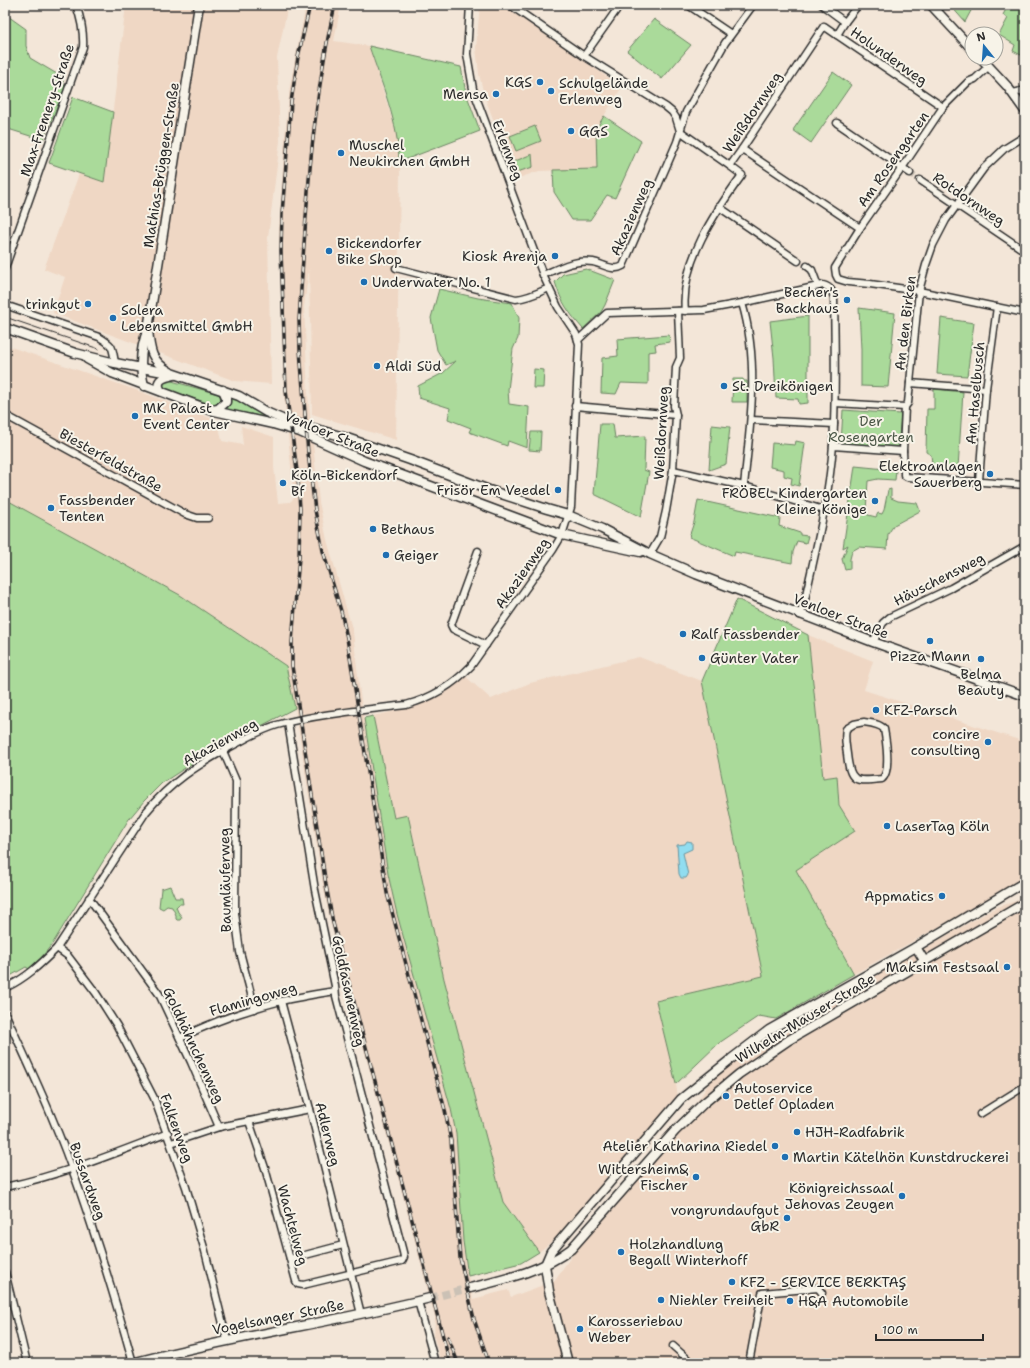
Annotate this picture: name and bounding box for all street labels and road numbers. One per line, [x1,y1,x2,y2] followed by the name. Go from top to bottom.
[847,23,931,89] street label: Holunderweg
[16,41,78,179] street label: Max-Fremery-Straße
[718,68,786,156] street label: Weißdornweg
[139,81,183,249] street label: Mathias-Brüggen-Straße
[853,107,933,210] street label: Am Rosengarten
[488,117,528,183] street label: Erlenweg
[929,168,1009,230] street label: Rotdornweg
[606,176,656,258] street label: Akazienweg
[890,274,920,371] street label: An den Birken
[962,341,988,445] street label: Am Haselbusch
[650,386,672,480] street label: Weißdornweg
[282,407,382,461] street label: Venloer Straße
[56,424,166,496] street label: Biesterfeldstraße
[491,534,553,612] street label: Akazienweg
[890,548,988,610] street label: Häuschensweg
[790,589,892,643] street label: Venloer Straße
[179,714,261,770] street label: Akazienweg
[215,828,235,932] street label: Baumläuferweg
[328,934,370,1048] street label: Goldfasanenweg
[732,969,878,1067] street label: Wilhelm-Mauser-Straße
[207,978,299,1020] street label: Flamingoweg
[159,984,229,1106] street label: Goldhähnchenweg
[156,1091,198,1165] street label: Falkenweg
[311,1100,345,1168] street label: Adlerweg
[66,1140,110,1222] street label: Bussardweg
[274,1183,312,1267] street label: Wachtelweg
[211,1295,346,1339] street label: Vogelsanger Straße

